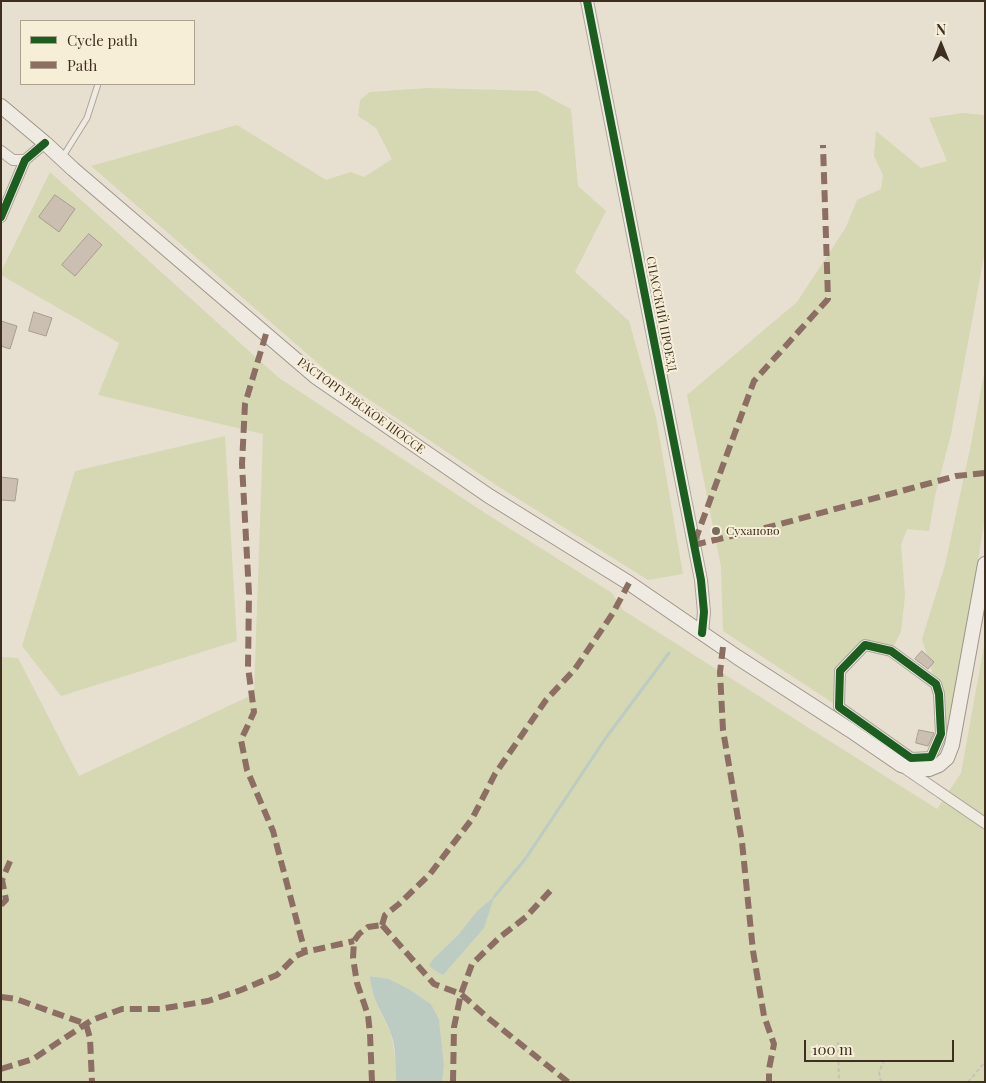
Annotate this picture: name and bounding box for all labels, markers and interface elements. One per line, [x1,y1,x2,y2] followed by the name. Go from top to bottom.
[20,20,195,85] legend
[916,20,966,70] north arrow
[936,20,946,39] text: N
[67,30,138,50] text: Cycle path
[67,55,97,75] text: Path
[643,255,679,373] street label: СПАССКИЙ ПРОЕЗД
[294,355,428,457] street label: РАСТОРГУЕВСКОЕ ШОССЕ
[726,524,780,538] place label: Суханово
[710,525,722,537] marker: Суханово
[806,1030,956,1062] scale bar
[812,1039,853,1059] text: 100 m

